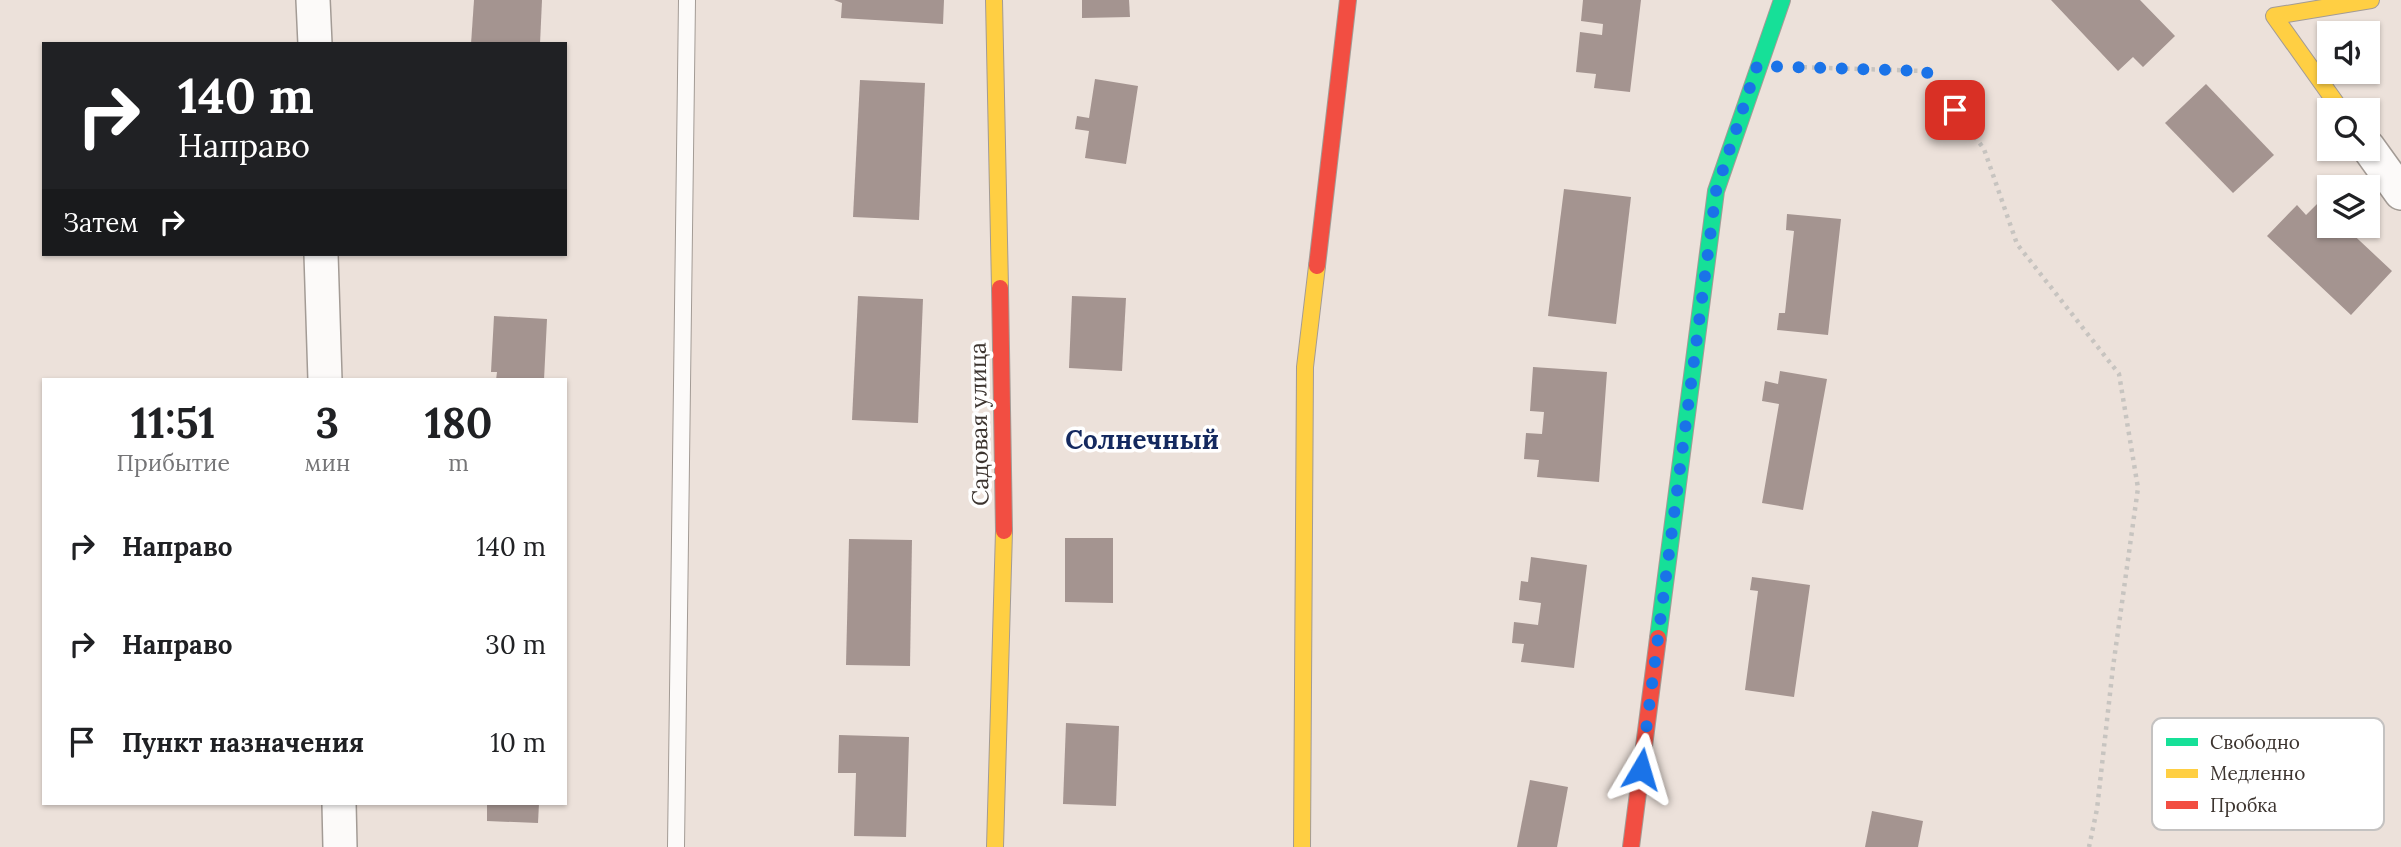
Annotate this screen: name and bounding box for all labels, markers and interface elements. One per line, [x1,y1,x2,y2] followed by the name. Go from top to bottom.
[2317,21,2380,238] map controls
[2317,21,2380,84] button: sound
[178,64,314,126] text: 140 m
[63,70,154,161] icon: right
[1925,80,1985,140] pin
[1936,91,1974,129] icon: arrive
[2317,98,2380,161] button: search
[178,125,310,166] text: Направо
[2317,175,2380,238] button: layers
[153,203,191,241] icon: right
[63,206,139,239] text: Затем
[963,342,994,506] street label: Садовая улица
[131,396,215,450] text: 11:51
[316,396,339,450] text: 3
[425,396,492,450] text: 180
[1065,423,1219,456] district label: Солнечный
[116,448,230,477] text: Прибытие
[304,448,350,477] text: мин
[448,448,469,477] text: m
[63,527,101,565] icon: right
[122,530,233,563] text: Направо
[476,530,546,563] text: 140 m
[63,625,101,663] icon: right
[122,628,233,661] text: Направо
[485,628,546,661] text: 30 m
[2152,718,2384,830] legend
[63,723,101,761] icon: arrive
[122,726,364,759] text: Пункт назначения
[490,726,546,759] text: 10 m
[2210,730,2300,754] text: Свободно
[1604,732,1678,806] position arrow
[2210,761,2305,785] text: Медленно
[2210,793,2277,817] text: Пробка

